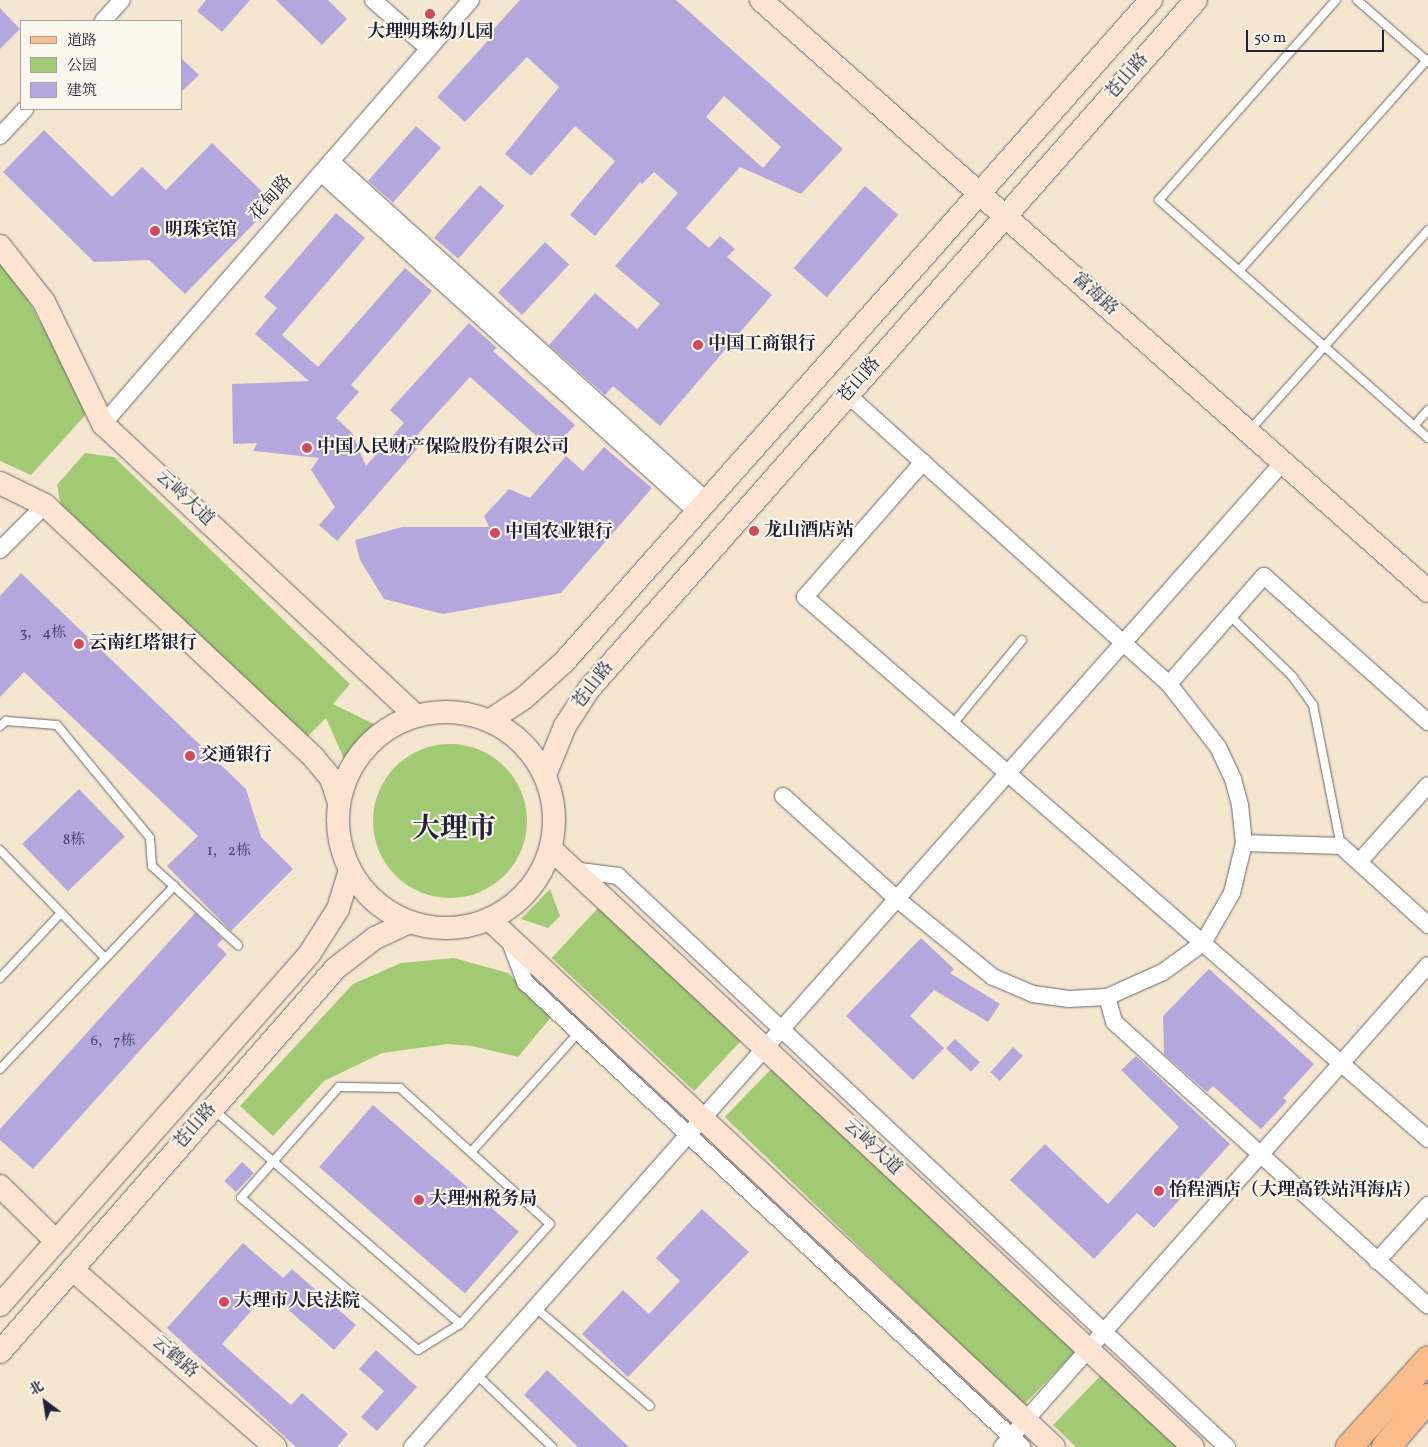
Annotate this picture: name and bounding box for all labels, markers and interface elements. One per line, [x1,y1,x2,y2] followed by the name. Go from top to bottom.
[424,8,436,20] marker: 大理明珠幼儿园
[20,20,182,110] legend
[1248,20,1386,52] scale bar
[367,22,493,44] place label: 大理明珠幼儿园
[1254,28,1286,49] text: 50 m
[67,31,97,52] text: 道路
[1102,50,1154,104] street label: 苍山路
[67,56,97,77] text: 公园
[67,81,97,102] text: 建筑
[246,172,298,226] street label: 花甸路
[165,220,237,242] place label: 明珠宾馆
[149,225,161,237] marker: 明珠宾馆
[1067,269,1121,321] street label: 富海路
[708,334,816,356] place label: 中国工商银行
[692,339,704,351] marker: 中国工商银行
[834,354,886,408] street label: 苍山路
[317,437,569,459] place label: 中国人民财产保险股份有限公司
[301,442,313,454] marker: 中国人民财产保险股份有限公司
[150,467,218,531] street label: 云岭大道
[764,520,854,542] place label: 龙山酒店站
[505,522,613,544] place label: 中国农业银行
[748,525,760,537] marker: 龙山酒店站
[489,527,501,539] marker: 中国农业银行
[20,625,66,643] house number: 3，4栋
[89,633,197,655] place label: 云南红塔银行
[73,638,85,650] marker: 云南红塔银行
[569,658,619,714] street label: 苍山路
[200,745,272,767] place label: 交通银行
[184,750,196,762] marker: 交通银行
[412,813,496,847] district label: 大理市
[63,832,85,850] house number: 8栋
[207,843,251,861] house number: 1，2栋
[91,1033,135,1051] house number: 6，7栋
[170,1100,222,1154] street label: 苍山路
[838,1116,906,1180] street label: 云岭大道
[1169,1180,1421,1202] place label: 怡程酒店（大理高铁站洱海店）
[1153,1185,1165,1197] marker: 怡程酒店（大理高铁站洱海店）
[429,1189,537,1211] place label: 大理州税务局
[413,1194,425,1206] marker: 大理州税务局
[234,1291,360,1313] place label: 大理市人民法院
[218,1296,230,1308] marker: 大理市人民法院
[147,1332,201,1384] street label: 云鹤路
[20,1377,70,1427] north arrow
[26,1377,48,1400] text: 北

